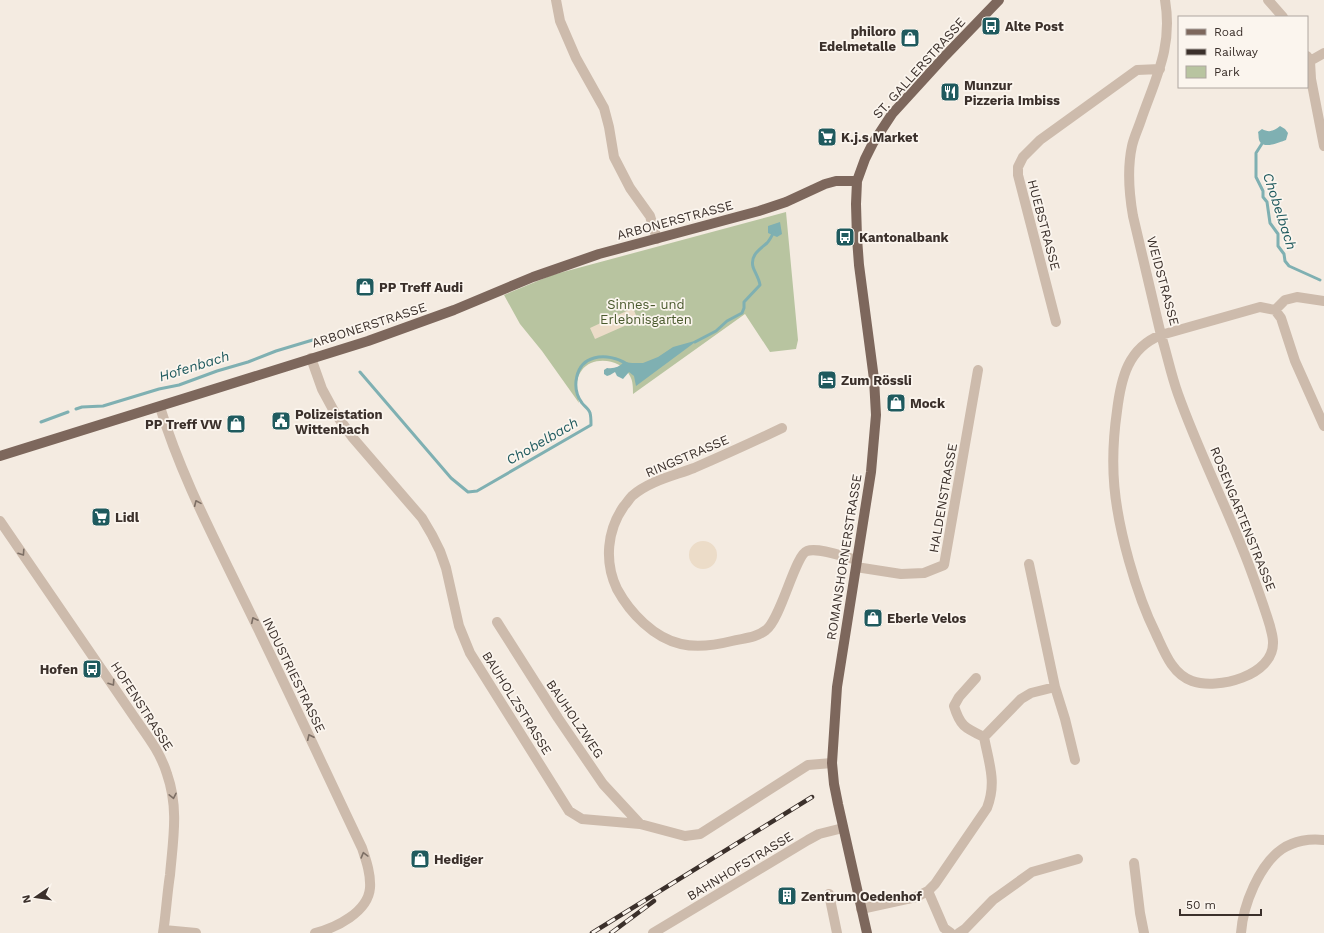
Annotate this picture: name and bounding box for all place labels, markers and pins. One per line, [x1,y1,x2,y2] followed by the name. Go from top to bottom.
[980,15,1002,37] bus stop icon: Alte Post
[1005,19,1064,34] place label: Alte Post
[819,24,896,54] place label: philoro Edelmetalle
[899,27,921,49] shop icon: philoro Edelmetalle
[964,78,1060,108] place label: Munzur Pizzeria Imbiss
[939,81,961,103] restaurant icon: Munzur Pizzeria Imbiss
[816,126,838,148] supermarket icon: K.j.s Market
[841,130,919,145] place label: K.j.s Market
[834,226,856,248] bus stop icon: Kantonalbank
[859,230,949,245] place label: Kantonalbank
[354,276,376,298] shop icon: PP Treff Audi
[379,280,463,295] place label: PP Treff Audi
[816,369,838,391] hotel icon: Zum Rössli
[841,373,912,388] place label: Zum Rössli
[885,392,907,414] shop icon: Mock
[910,396,946,411] place label: Mock
[295,407,383,437] place label: Polizeistation Wittenbach
[270,410,292,432] public building icon: Polizeistation Wittenbach
[225,413,247,435] shop icon: PP Treff VW
[145,417,222,432] place label: PP Treff VW
[90,506,112,528] supermarket icon: Lidl
[115,510,140,525] place label: Lidl
[862,607,884,629] shop icon: Eberle Velos
[887,611,966,626] place label: Eberle Velos
[81,658,103,680] bus stop icon: Hofen
[40,662,78,677] place label: Hofen
[409,848,431,870] shop icon: Hediger
[434,852,484,867] place label: Hediger
[776,885,798,907] building icon: Zentrum Oedenhof
[801,889,923,904] place label: Zentrum Oedenhof

